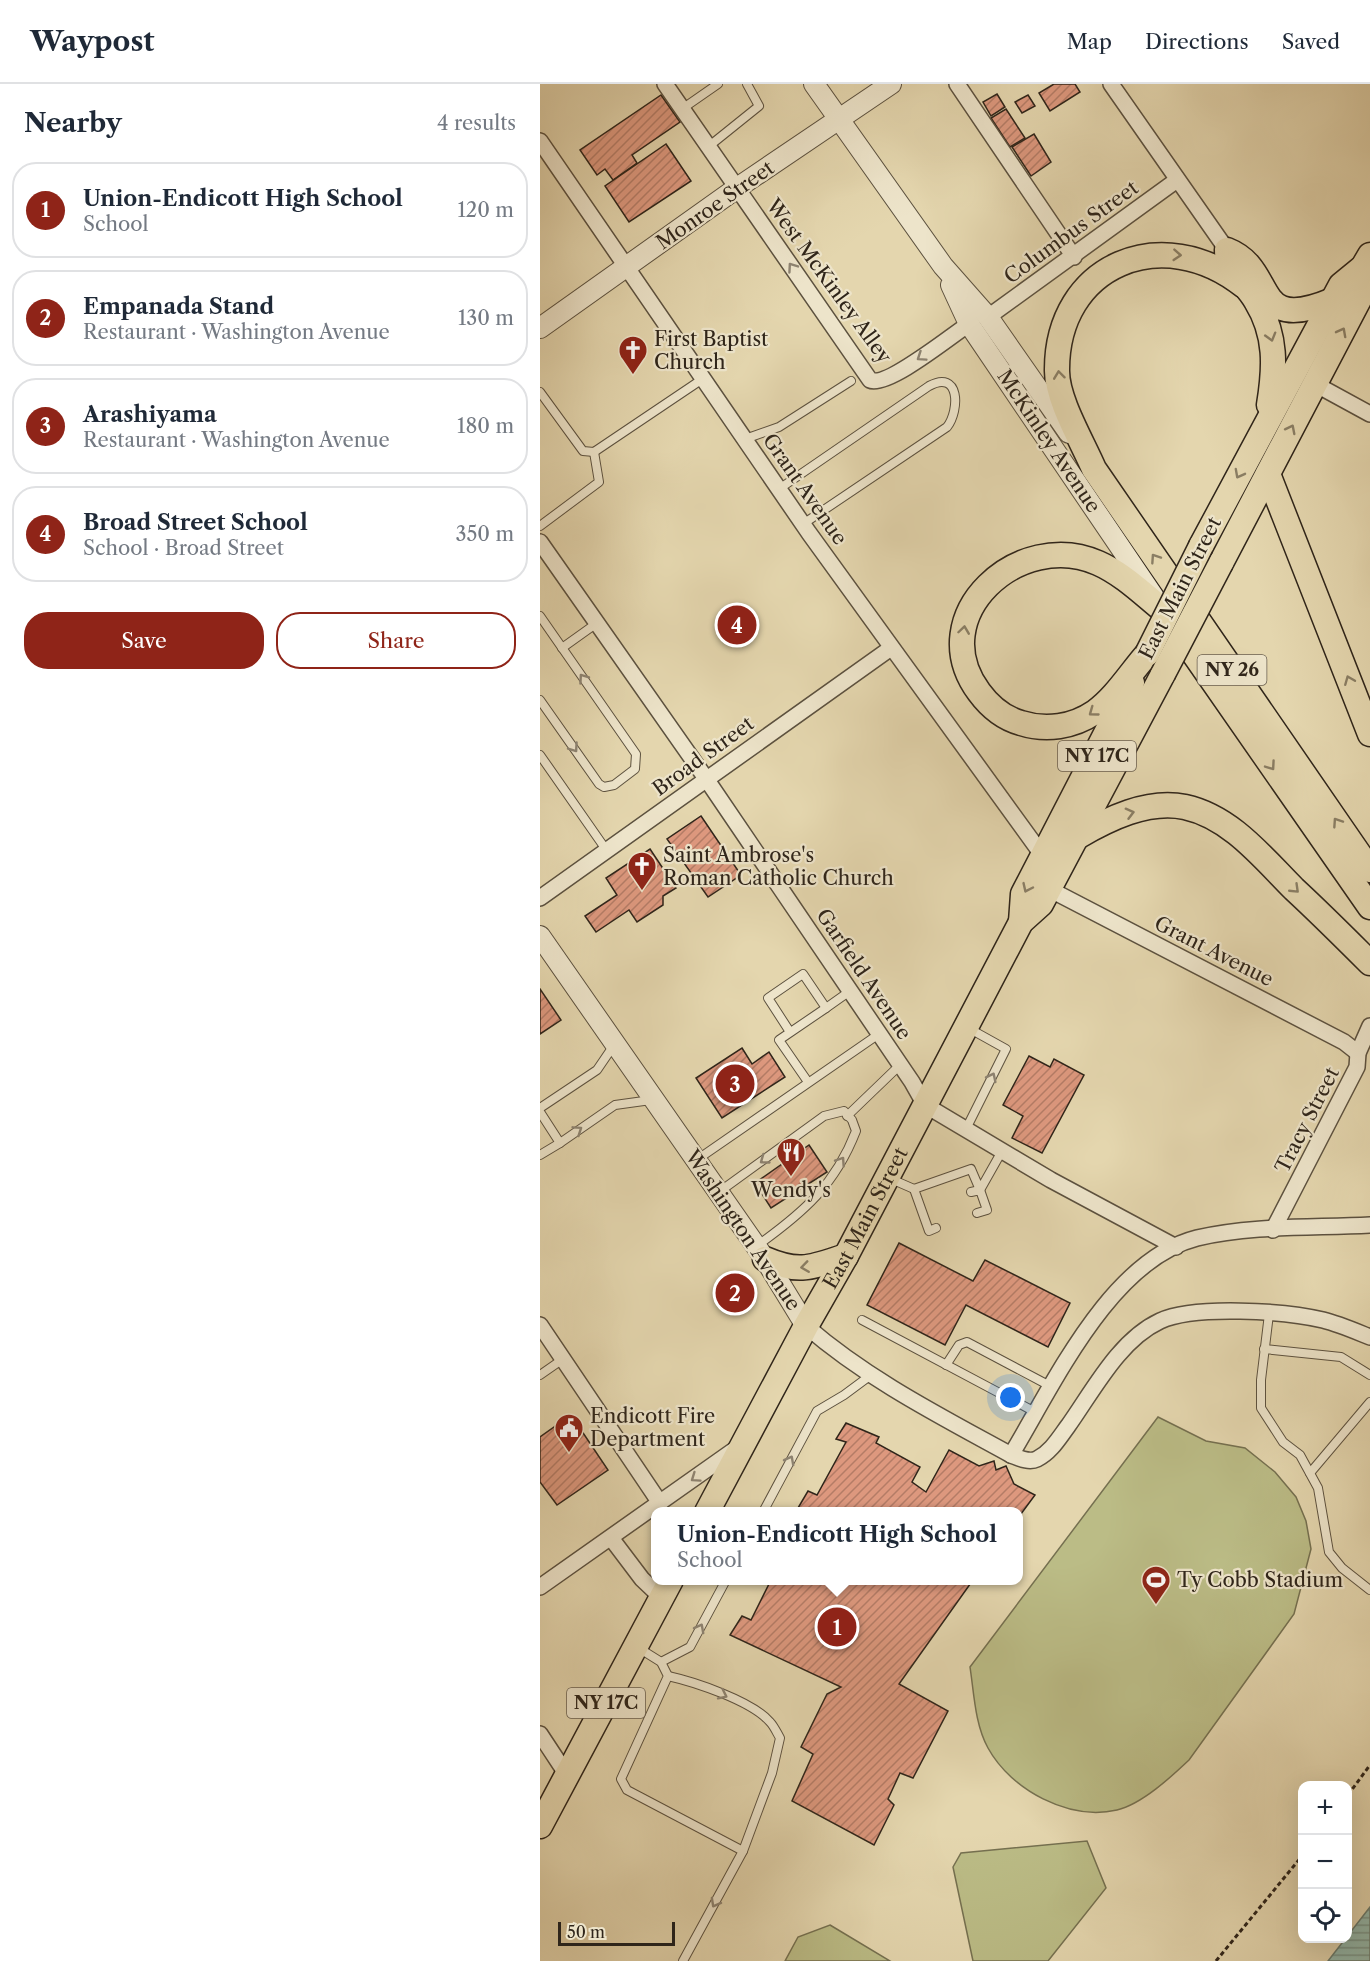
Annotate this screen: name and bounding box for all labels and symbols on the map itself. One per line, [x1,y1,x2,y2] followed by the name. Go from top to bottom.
[652,156,778,254] street label: Monroe Street
[999,175,1143,289] street label: Columbus Street
[761,193,897,369] street label: West McKinley Alley
[1172,248,1181,261] one-way arrow
[788,263,799,274] one-way arrow
[654,327,768,374] place label: First Baptist Church
[1335,328,1346,339] one-way arrow
[1263,332,1276,342] one-way arrow
[617,334,649,376] church icon: First Baptist Church
[916,350,927,361] one-way arrow
[992,365,1106,517] street label: McKinley Avenue
[1053,371,1065,380] one-way arrow
[1284,425,1295,436] one-way arrow
[758,429,852,549] street label: Grant Avenue
[1235,468,1246,479] one-way arrow
[1134,513,1226,663] street label: East Main Street
[1151,553,1162,564] one-way arrow
[718,602,756,648] pin: 4
[958,626,970,635] one-way arrow
[1198,655,1266,685] road number: NY 26
[579,674,590,685] one-way arrow
[1343,675,1356,685] one-way arrow
[1088,705,1099,716] one-way arrow
[648,711,758,801] street label: Broad Street
[567,741,578,752] one-way arrow
[1058,741,1136,771] road number: NY 17C
[1263,759,1274,770] one-way arrow
[1124,807,1134,820] one-way arrow
[1333,818,1344,829] one-way arrow
[663,843,894,890] place label: Saint Ambrose's Roman Catholic Church
[626,850,658,892] church icon: Saint Ambrose's Roman Catholic Church
[1023,881,1035,892] one-way arrow
[1288,882,1298,893] one-way arrow
[811,904,917,1044] street label: Garfield Avenue
[1151,911,1277,991] street label: Grant Avenue
[716,1062,754,1106] pin: 3
[1270,1063,1344,1177] street label: Tracy Street
[985,1072,996,1083] one-way arrow
[572,1126,583,1137] one-way arrow
[775,1136,807,1178] restaurant icon: Wendy's
[818,1143,913,1293] street label: East Main Street
[680,1144,806,1315] street label: Washington Avenue
[759,1153,770,1164] one-way arrow
[834,1157,845,1168] one-way arrow
[750,1178,831,1202] place label: Wendy's
[801,1260,810,1273] one-way arrow
[716,1270,754,1316] pin: 2
[996,1383,1025,1412] your location
[590,1404,715,1451] place label: Endicott Fire Department
[553,1412,585,1454] public building icon: Endicott Fire Department
[783,1455,795,1466] one-way arrow
[690,1471,701,1482] one-way arrow
[1140,1564,1172,1606] sports icon: Ty Cobb Stadium
[1177,1568,1343,1592] place label: Ty Cobb Stadium
[818,1604,856,1650] pin: 1
[693,1624,704,1634] one-way arrow
[716,1687,727,1699] one-way arrow
[567,1688,645,1718] road number: NY 17C
[711,1897,722,1907] one-way arrow
[558,1919,675,1946] scale bar

